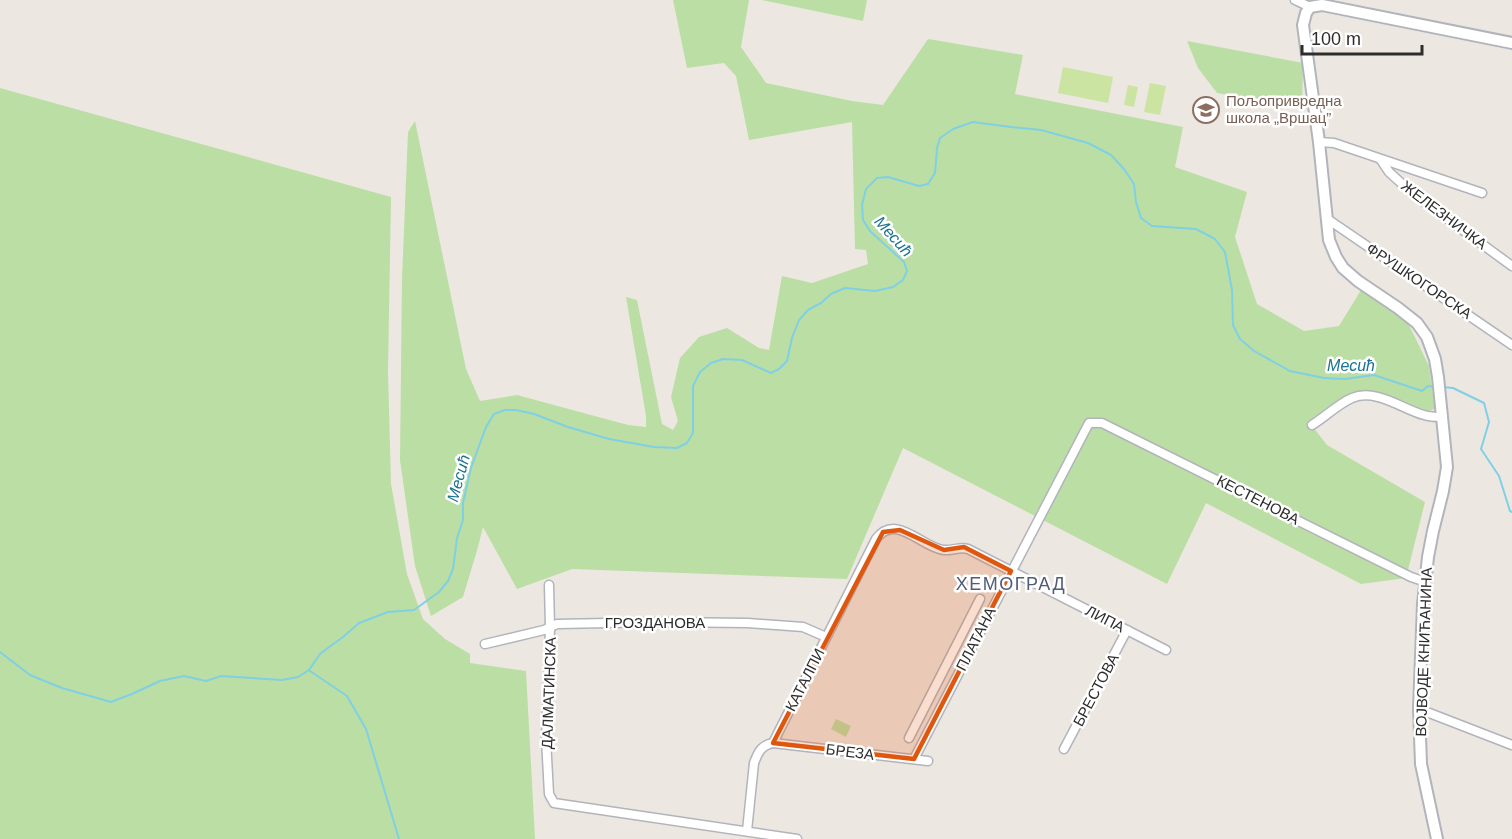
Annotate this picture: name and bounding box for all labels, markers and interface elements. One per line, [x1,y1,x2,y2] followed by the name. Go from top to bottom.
[1302,18,1422,56] scale bar
[1311,29,1361,49] text: 100 m
[1226,92,1342,126] place label: Пољопривредна школа „Вршац”
[1191,95,1221,125] school or university icon: Пољопривредна школа „Вршац”
[1398,177,1490,252] street label: ЖЕЛЕЗНИЧКА
[871,213,916,260] water label: Месић
[1364,239,1475,322] street label: ФРУШКОГОРСКА
[1327,357,1375,374] water label: Месић
[444,453,473,503] water label: Месић
[1214,471,1302,528] street label: КЕСТЕНОВА
[1412,567,1435,737] street label: ВОЈВОДЕ КНИЋАНИНА
[956,574,1066,594] district label: ХЕМОГРАД
[1083,602,1128,636] street label: ЛИПА
[952,604,999,673] street label: ПЛАТАНА
[605,614,705,631] street label: ГРОЗДАНОВА
[538,637,559,749] street label: ДАЛМАТИНСКА
[782,646,828,714] street label: КАТАЛПИ
[1069,651,1122,729] street label: БРЕСТОВА
[825,740,875,763] street label: БРЕЗА

